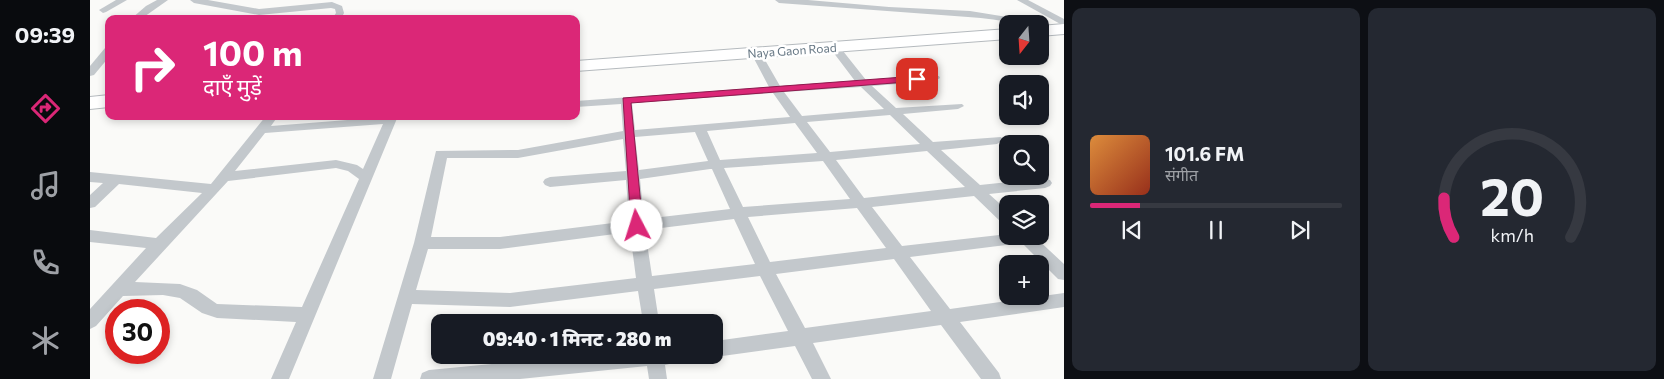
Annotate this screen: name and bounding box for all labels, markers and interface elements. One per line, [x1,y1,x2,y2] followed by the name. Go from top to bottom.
[999,15,1049,65] north arrow
[999,15,1049,305] map controls
[15,21,75,48] text: 09:39
[203,30,303,73] text: 100 m
[120,35,185,100] icon: right
[747,40,837,60] street label: Naya Gaon Road
[896,58,938,100] pin
[903,65,931,93] icon: arrive
[203,73,262,100] text: दाएँ मुड़ें
[999,75,1049,125] button: sound
[28,91,63,126] icon: directions
[999,135,1049,185] button: search
[1165,142,1244,165] text: 101.6 FM
[1480,163,1544,227] text: 20
[1165,165,1198,184] text: संगीत
[28,168,63,203] icon: music
[999,195,1049,245] button: layers
[610,199,662,251] position arrow
[1118,216,1146,244] icon: previous
[1202,216,1230,244] icon: pause
[1286,216,1314,244] icon: next
[1490,224,1534,246] text: km/h
[28,245,63,280] icon: phone
[999,255,1049,305] button: +
[105,299,170,364] speed limit sign: 30
[28,323,63,358] icon: climate
[483,327,671,350] text: 09:40 · 1 मिनट · 280 m

